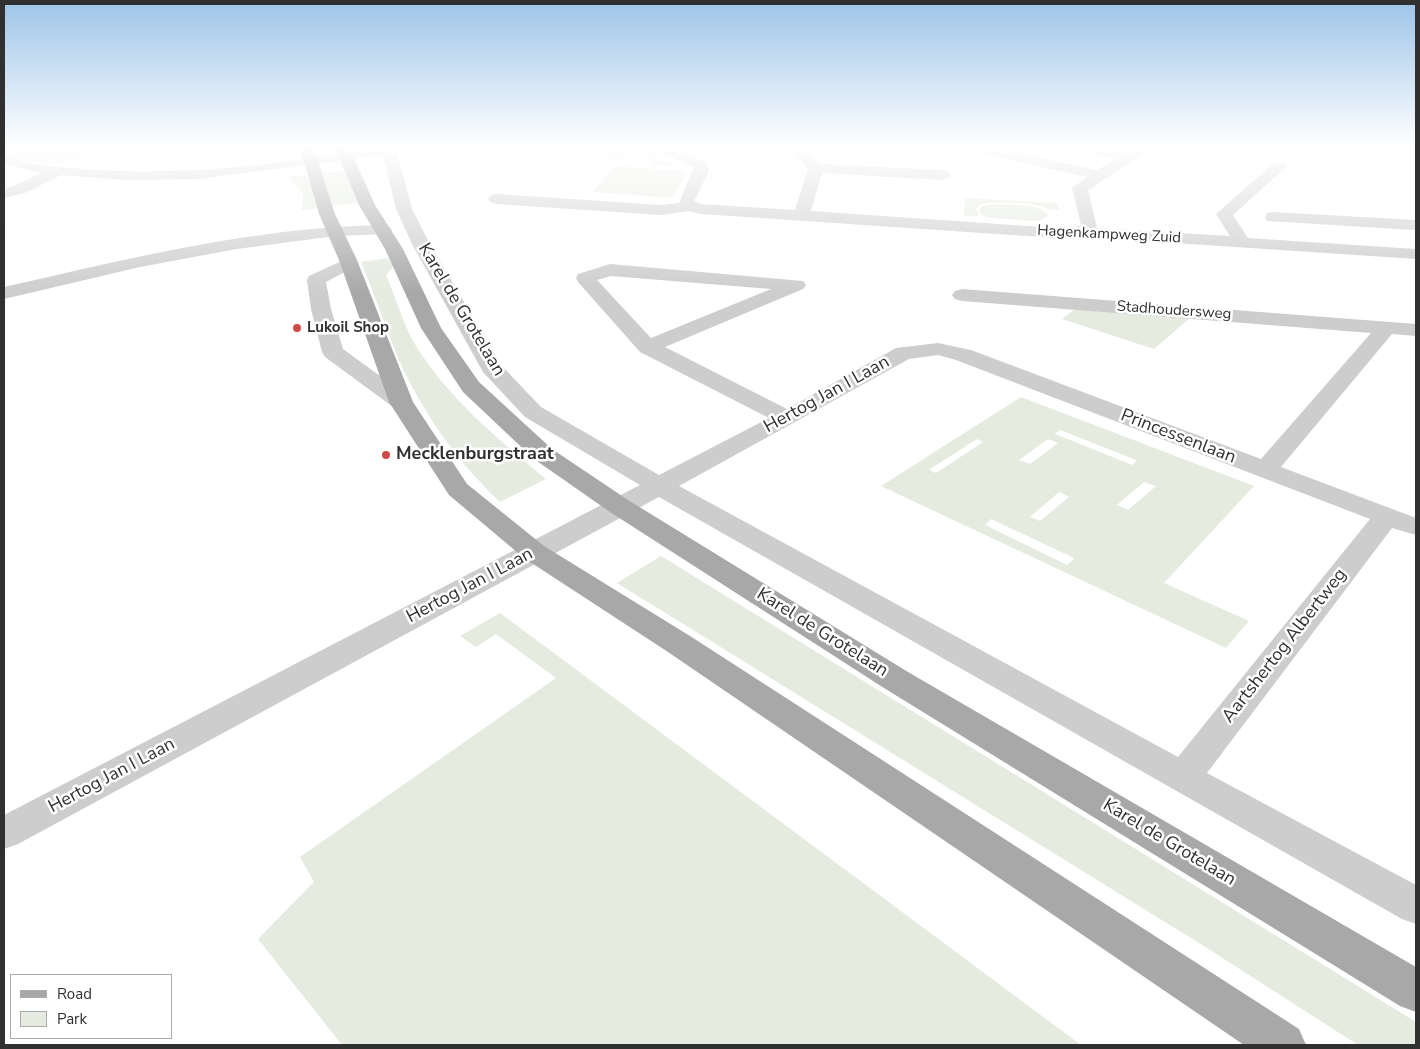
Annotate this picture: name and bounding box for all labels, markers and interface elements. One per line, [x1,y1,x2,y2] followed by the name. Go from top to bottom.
[1037,222,1181,248] street label: Hagenkampweg Zuid
[413,240,509,380] street label: Karel de Grotelaan
[1116,298,1232,324] street label: Stadhoudersweg
[307,319,389,337] place label: Lukoil Shop
[291,322,303,334] marker: Lukoil Shop
[760,352,894,438] street label: Hertog Jan I Laan
[1117,405,1239,469] street label: Princessenlaan
[396,444,554,466] place label: Mecklenburgstraat
[380,449,392,461] marker: Mecklenburgstraat
[403,544,537,628] street label: Hertog Jan I Laan
[1218,565,1352,727] street label: Aartshertog Albertweg
[752,584,892,682] street label: Karel de Grotelaan
[45,734,179,818] street label: Hertog Jan I Laan
[1099,795,1239,891] street label: Karel de Grotelaan
[10,974,172,1039] legend
[57,984,92,1004] text: Road
[57,1009,87,1029] text: Park

